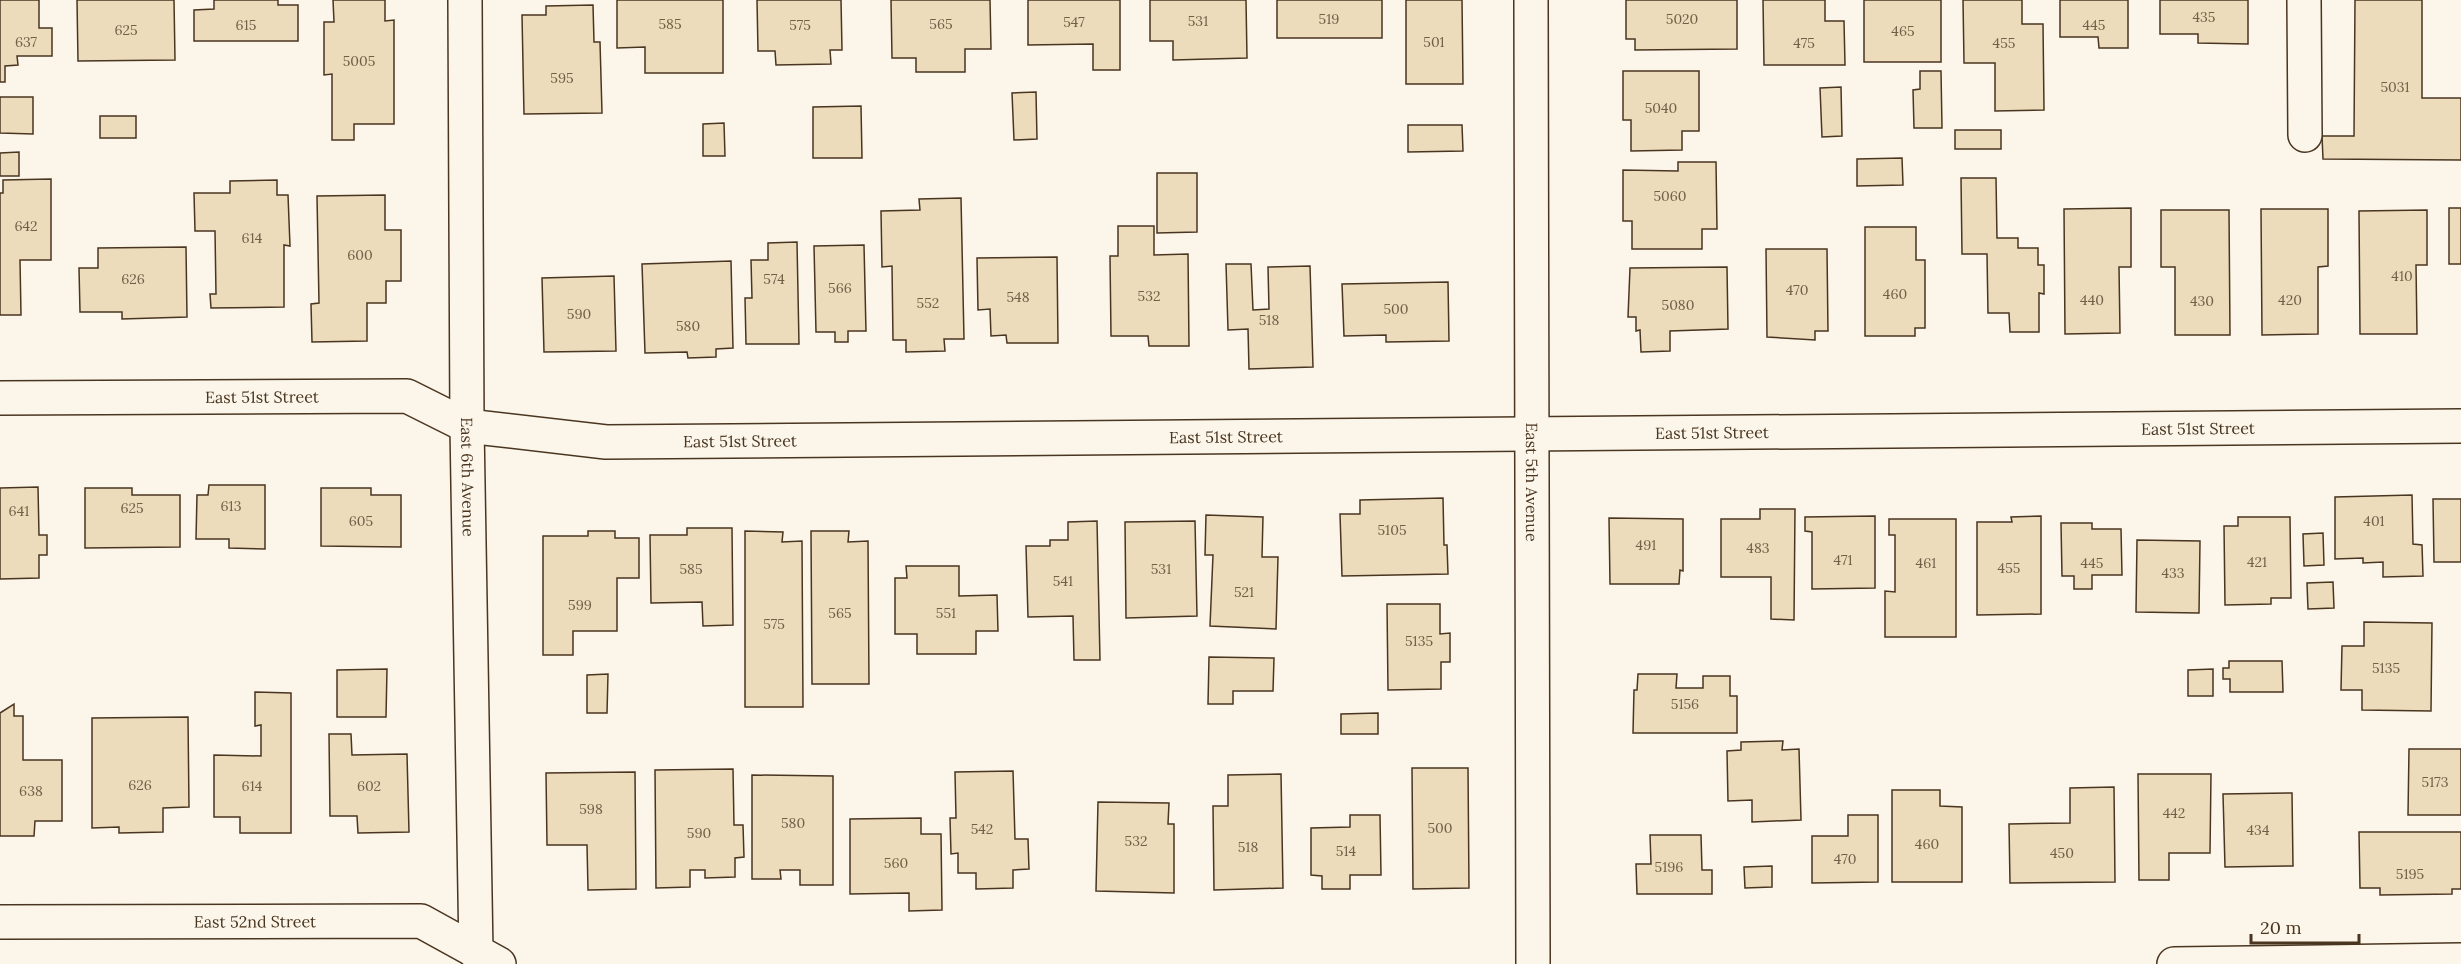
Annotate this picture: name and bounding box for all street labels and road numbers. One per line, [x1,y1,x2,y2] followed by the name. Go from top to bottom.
[205,386,320,407] street label: East 51st Street
[457,417,479,537] street label: East 6th Avenue
[2141,418,2256,439] street label: East 51st Street
[1522,422,1542,542] street label: East 5th Avenue
[1655,422,1770,443] street label: East 51st Street
[1169,426,1284,447] street label: East 51st Street
[683,430,798,451] street label: East 51st Street
[194,911,317,932] street label: East 52nd Street

